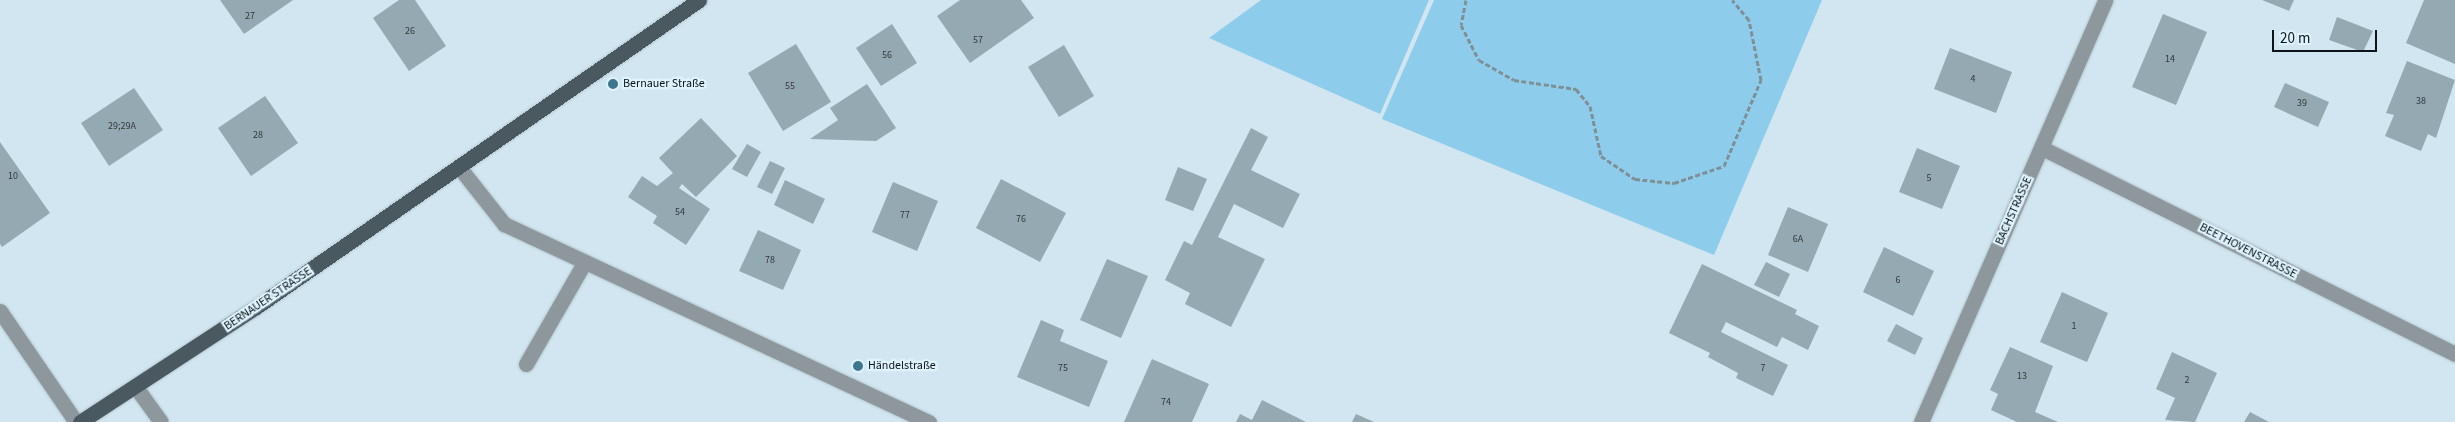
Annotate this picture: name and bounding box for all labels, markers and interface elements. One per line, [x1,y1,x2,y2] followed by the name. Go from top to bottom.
[245,11,255,23] house number: 27
[2275,20,2380,52] scale bar
[405,26,415,38] house number: 26
[2280,28,2310,49] text: 20 m
[973,35,983,47] house number: 57
[882,50,892,62] house number: 56
[2165,54,2175,66] house number: 14
[1971,74,1975,86] house number: 4
[623,77,705,91] place label: Bernauer Straße
[607,78,619,90] marker: Bernauer Straße
[785,81,795,93] house number: 55
[2416,96,2426,108] house number: 38
[2297,98,2307,110] house number: 39
[108,121,136,133] house number: 29;29A
[253,130,263,142] house number: 28
[8,171,18,183] house number: 10
[1927,173,1931,185] house number: 5
[1993,175,2035,247] street label: BACHSTRASSE
[675,207,685,219] house number: 54
[900,210,910,222] house number: 77
[1016,214,1026,226] house number: 76
[2197,220,2299,282] street label: BEETHOVENSTRASSE
[1793,234,1803,246] house number: 6A
[765,255,775,267] house number: 78
[221,264,315,334] street label: BERNAUER STRASSE
[1896,275,1900,287] house number: 6
[2072,321,2076,333] house number: 1
[868,359,936,373] place label: Händelstraße
[852,360,864,372] marker: Händelstraße
[1058,363,1068,375] house number: 75
[1761,363,1765,375] house number: 7
[2017,371,2027,383] house number: 13
[2185,375,2189,387] house number: 2
[1161,397,1171,409] house number: 74

